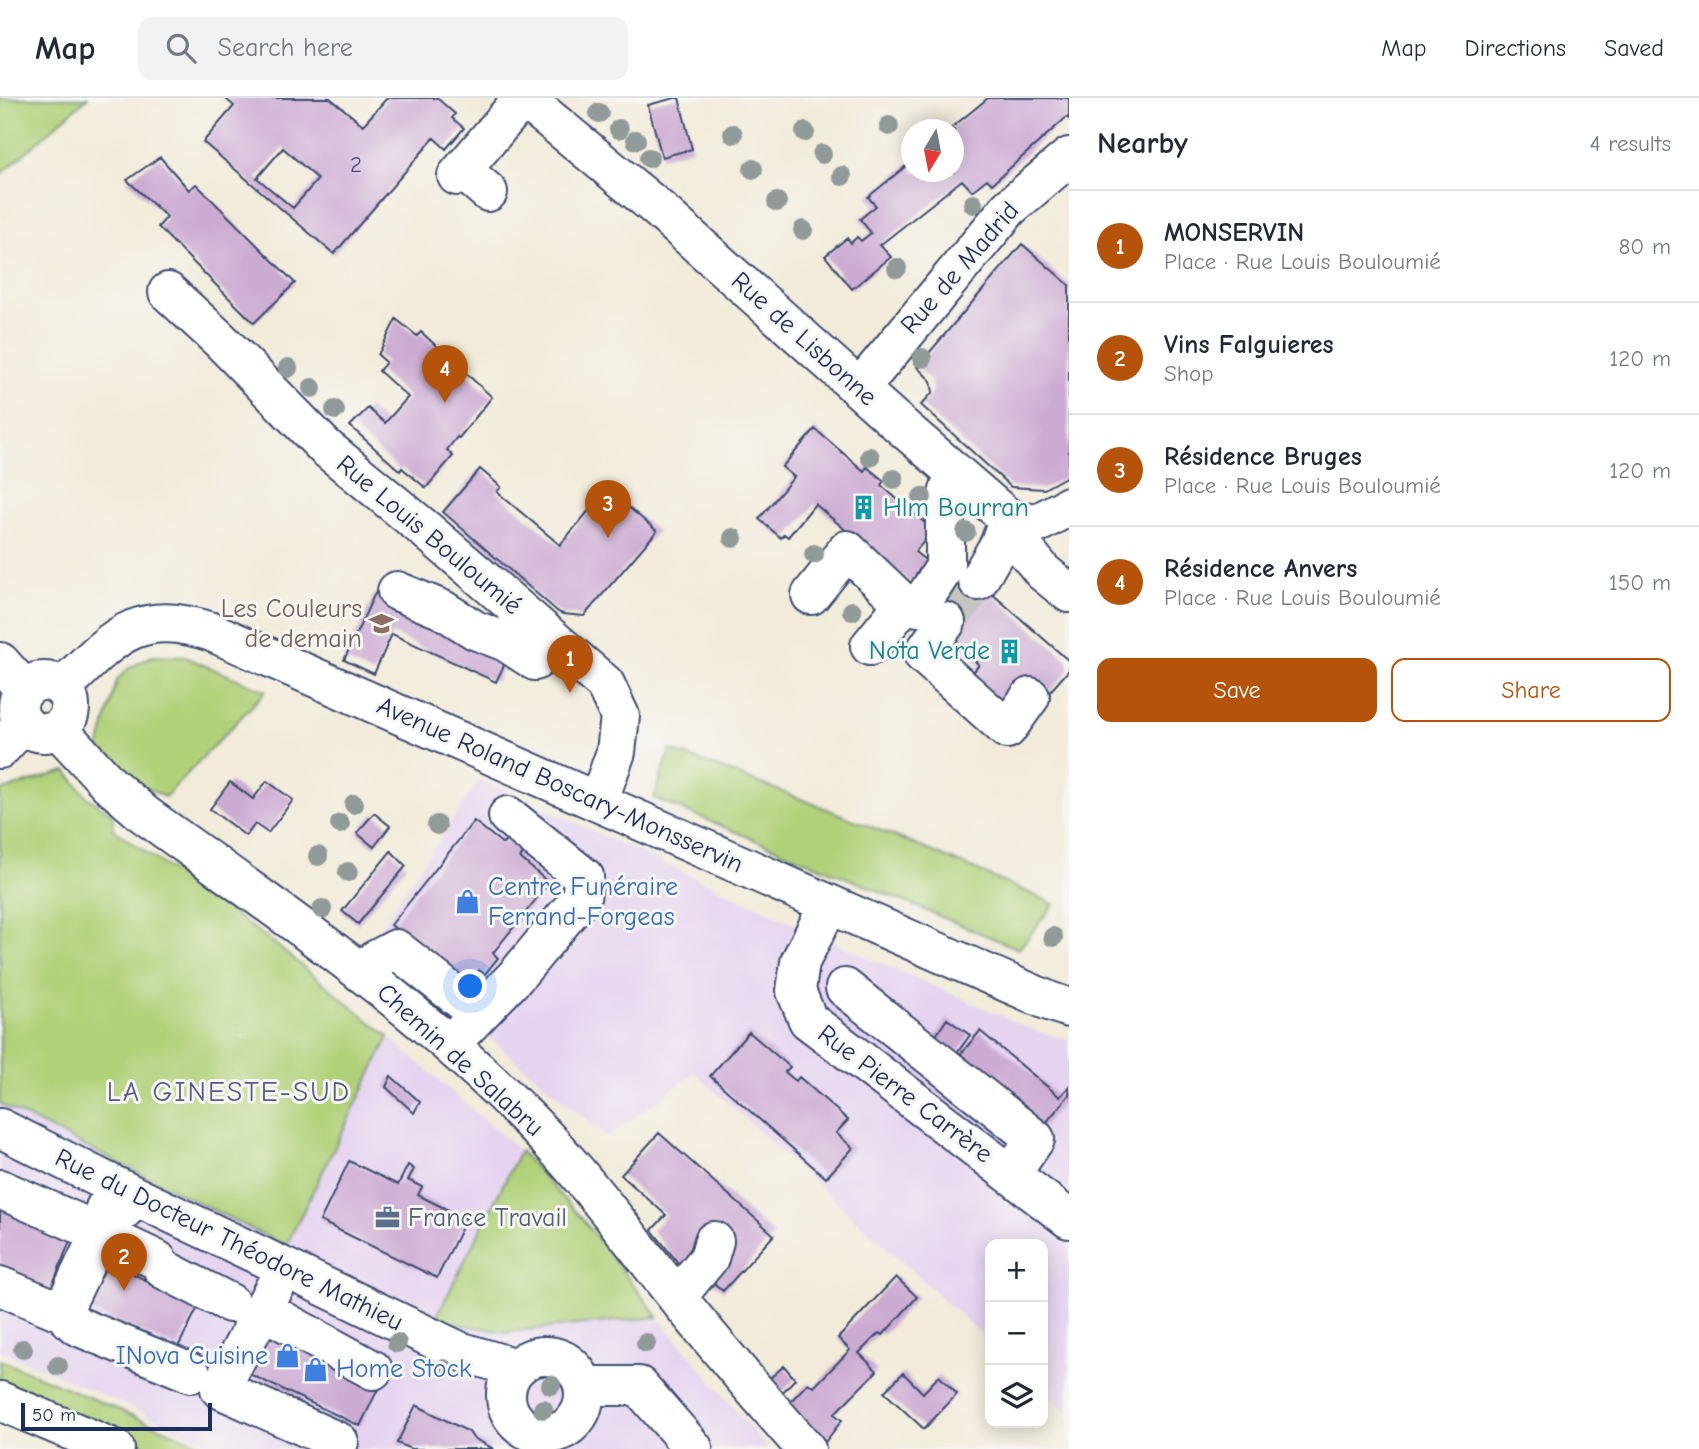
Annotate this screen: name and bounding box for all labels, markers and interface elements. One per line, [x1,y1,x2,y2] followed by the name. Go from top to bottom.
[138,17,628,80] search box
[35,29,96,67] text: Map
[162,29,200,67] icon: search
[218,33,353,63] text: Search here
[1381,34,1427,62] text: Map
[1465,34,1566,62] text: Directions
[1604,34,1664,62] text: Saved
[901,119,964,182] north arrow
[1097,126,1188,161] text: Nearby
[1589,130,1671,157] text: 4 results
[350,151,362,178] house number: 2
[895,196,1025,340] street label: Rue de Madrid
[1164,218,1304,248] text: MONSERVIN
[1115,233,1125,260] text: 1
[1618,233,1671,260] text: 80 m
[1164,248,1441,275] text: Place · Rue Louis Bouloumié
[725,266,883,412] street label: Rue de Lisbonne
[1164,330,1334,360] text: Vins Falguieres
[422,345,468,403] pin: 4
[1114,345,1126,372] text: 2
[1609,345,1671,372] text: 120 m
[1164,360,1213,387] text: Shop
[1164,442,1362,472] text: Résidence Bruges
[331,449,527,621] street label: Rue Louis Bouloumié
[1114,457,1126,484] text: 3
[1609,457,1671,484] text: 120 m
[1164,472,1441,499] text: Place · Rue Louis Bouloumié
[585,480,631,538] pin: 3
[883,493,1029,523] place label: Hlm Bourran
[849,494,877,522] building icon: Hlm Bourran
[1164,554,1357,584] text: Résidence Anvers
[1115,569,1125,596] text: 4
[1609,569,1671,596] text: 150 m
[1164,584,1441,611] text: Place · Rue Louis Bouloumié
[221,594,362,654] place label: Les Couleurs de demain
[368,610,396,638] school or university icon: Les Couleurs de demain
[547,635,593,693] pin: 1
[869,636,990,666] place label: Nota Verde
[996,637,1024,665] building icon: Nota Verde
[1097,658,1377,722] button: Save
[1391,658,1671,722] button: Share
[372,690,748,880] street label: Avenue Roland Boscary-Monsservin
[488,872,678,932] place label: Centre Funéraire Ferrand-Forgeas
[454,888,482,916] shop icon: Centre Funéraire Ferrand-Forgeas
[453,969,487,1003] your location
[371,977,549,1143] street label: Chemin de Salabru
[812,1019,998,1169] street label: Rue Pierre Carrère
[107,1076,351,1108] district label: LA GINESTE-SUD
[50,1143,408,1337] street label: Rue du Docteur Théodore Mathieu
[408,1203,567,1233] place label: France Travail
[374,1204,402,1232] office icon: France Travail
[101,1233,147,1291] pin: 2
[985,1239,1048,1428] map controls
[985,1239,1048,1302] button: +
[985,1302,1048,1365] button: −
[116,1341,268,1371] place label: INova Cuisine
[274,1342,302,1370] shop icon: INova Cuisine
[336,1354,472,1384] place label: Home Stock
[302,1355,330,1383] shop icon: Home Stock
[985,1365,1048,1428] button: layers
[21,1400,212,1432] scale bar
[32,1404,76,1426] text: 50 m

